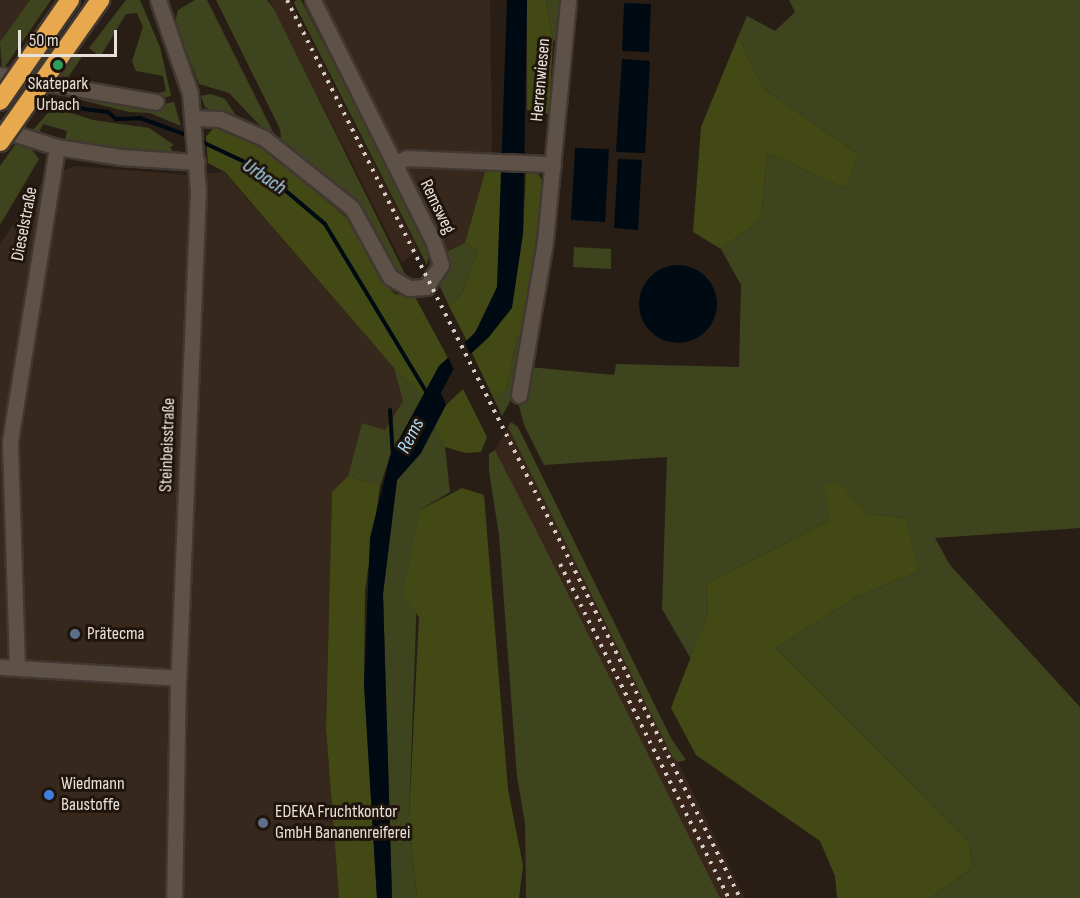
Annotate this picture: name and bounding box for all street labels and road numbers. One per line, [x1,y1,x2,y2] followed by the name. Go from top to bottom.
[527,37,555,123] street label: Herrenwiesen
[415,176,459,238] street label: Remsweg
[7,185,43,263] street label: Dieselstraße
[156,398,180,492] street label: Steinbeisstraße

